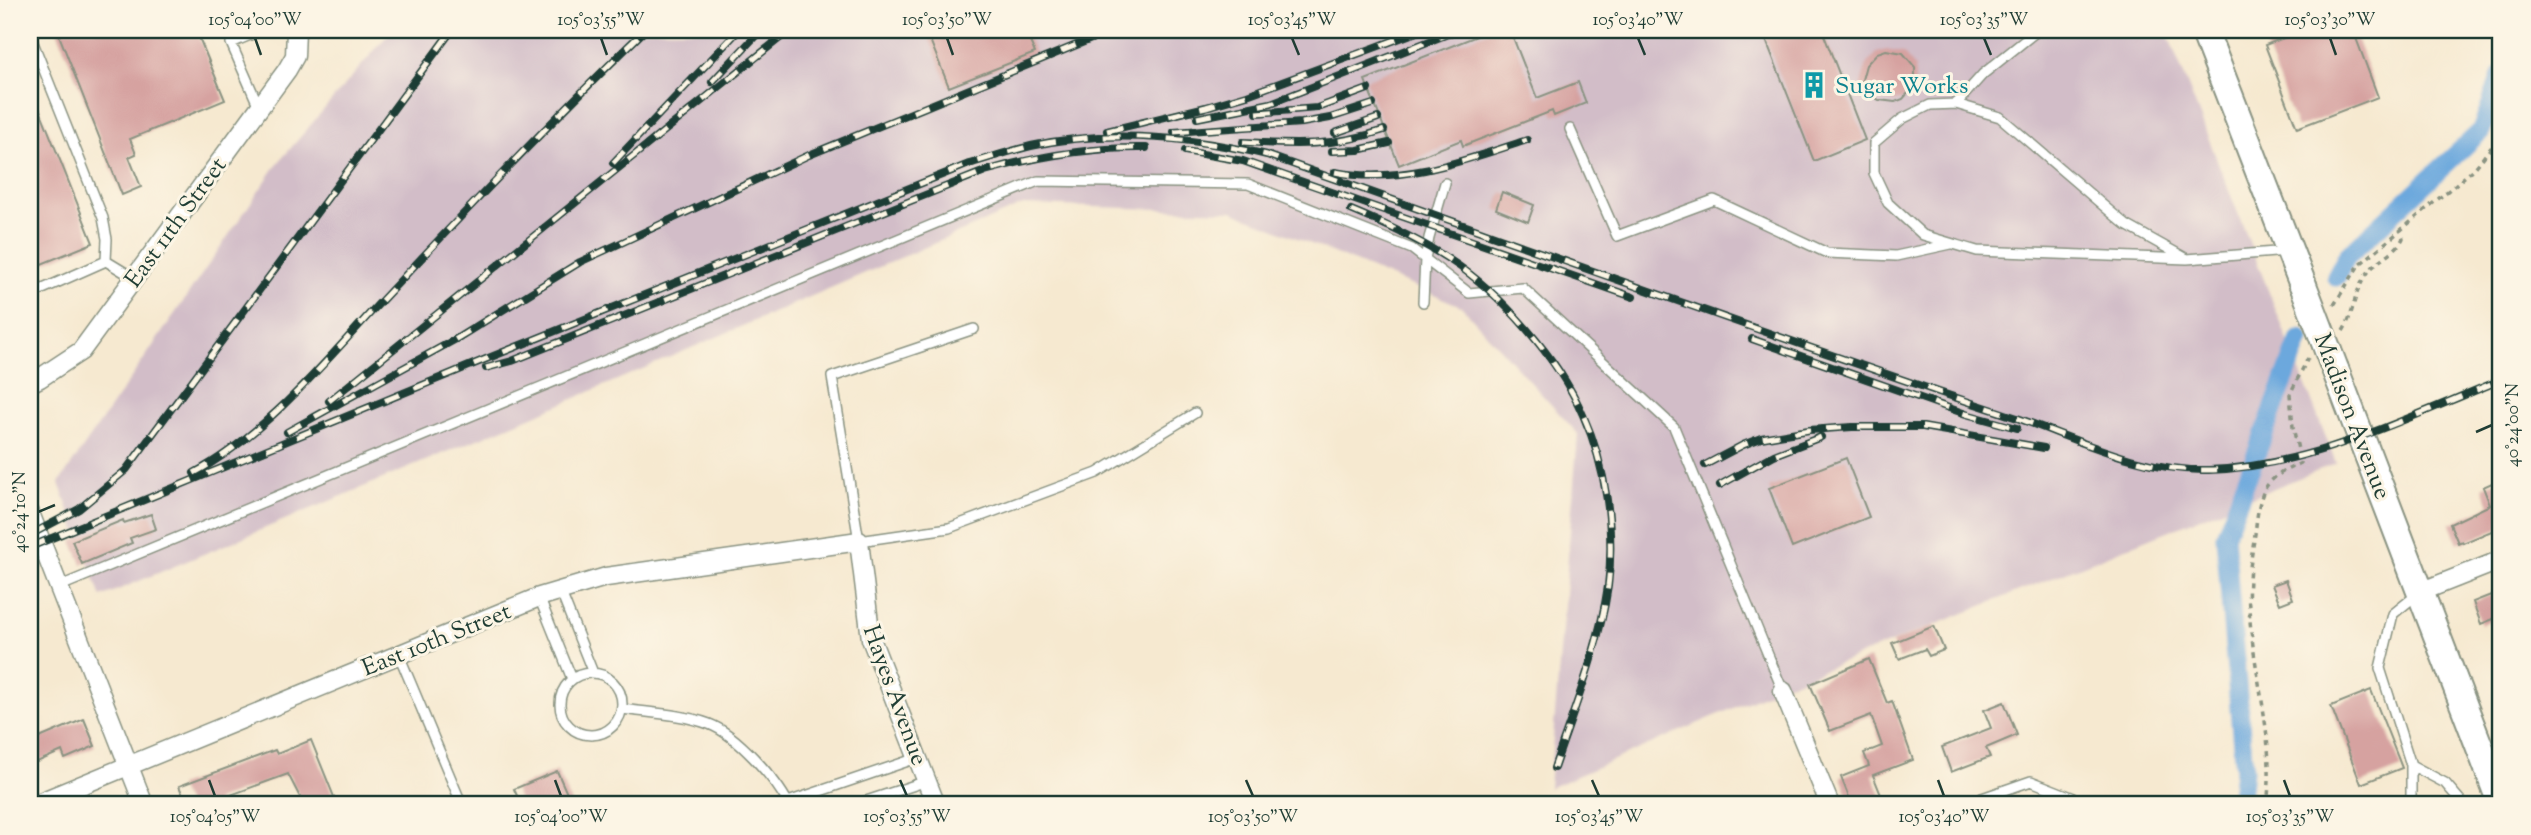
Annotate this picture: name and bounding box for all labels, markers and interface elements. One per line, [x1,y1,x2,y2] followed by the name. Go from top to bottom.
[208,8,302,34] text: 105°04'00"W
[557,8,645,34] text: 105°03'55"W
[902,8,992,34] text: 105°03'50"W
[1248,8,1336,34] text: 105°03'45"W
[1592,8,1684,34] text: 105°03'40"W
[1940,8,2028,34] text: 105°03'35"W
[2284,8,2376,34] text: 105°03'30"W
[1799,70,1829,100] building icon: Sugar Works
[1835,70,1969,104] place label: Sugar Works
[118,151,236,295] street label: East 11th Street
[2304,329,2398,505] street label: Madison Avenue
[2501,383,2527,467] text: 40°24'00"N
[8,471,34,553] text: 40°24'10"N
[357,595,516,686] street label: East 10th Street
[853,621,935,771] street label: Hayes Avenue
[170,805,260,831] text: 105°04'05"W
[514,805,608,831] text: 105°04'00"W
[863,805,951,831] text: 105°03'55"W
[1208,805,1298,831] text: 105°03'50"W
[1555,805,1643,831] text: 105°03'45"W
[1898,805,1990,831] text: 105°03'40"W
[2246,805,2334,831] text: 105°03'35"W

